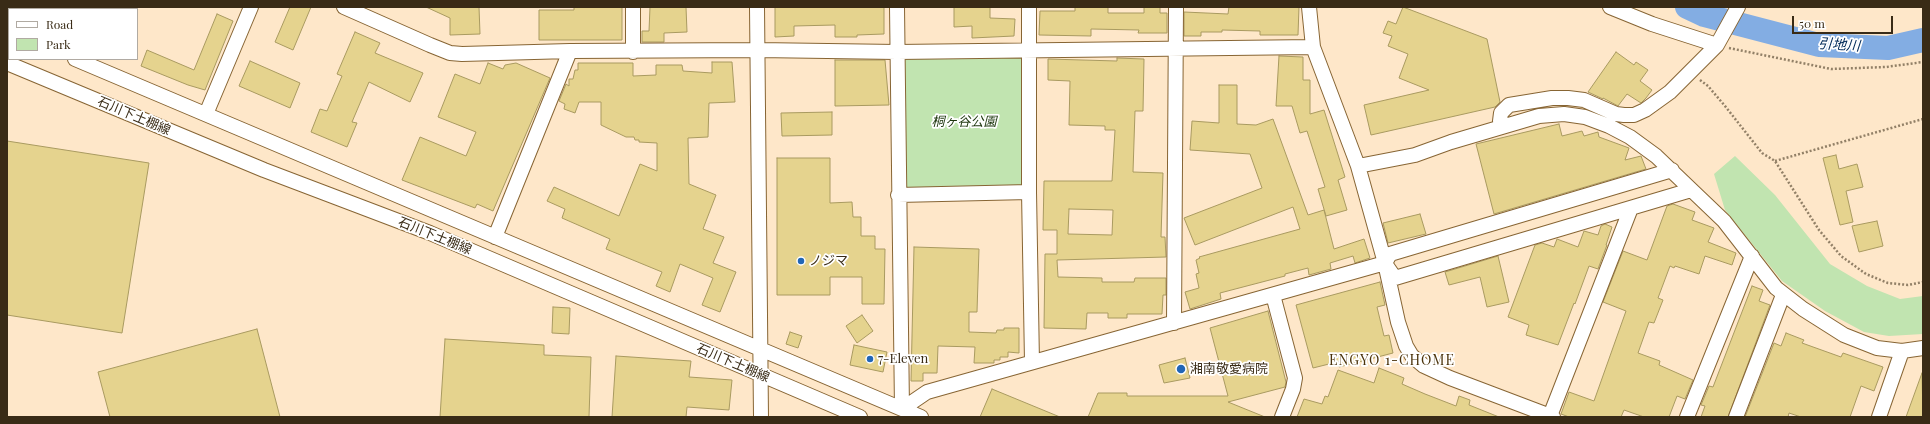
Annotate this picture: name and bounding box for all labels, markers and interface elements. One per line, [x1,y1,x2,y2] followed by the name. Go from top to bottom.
[8,8,138,60] legend
[1794,8,1895,34] scale bar
[1799,15,1825,31] text: 50 m
[46,16,73,32] text: Road
[1817,35,1861,55] water label: 引地川
[46,36,71,52] text: Park
[95,94,173,138] street label: 石川下土棚線
[932,114,996,130] park label: 桐ヶ谷公園
[396,214,474,258] street label: 石川下土棚線
[809,253,848,269] place label: ノジマ
[796,256,806,266] marker: ノジマ
[694,341,772,385] street label: 石川下土棚線
[878,351,928,367] place label: 7-Eleven
[1329,353,1455,369] district label: ENGYO 1-CHOME
[865,354,875,364] marker: 7-Eleven
[1190,361,1268,377] place label: 湘南敬愛病院
[1175,363,1187,375] marker: 湘南敬愛病院

